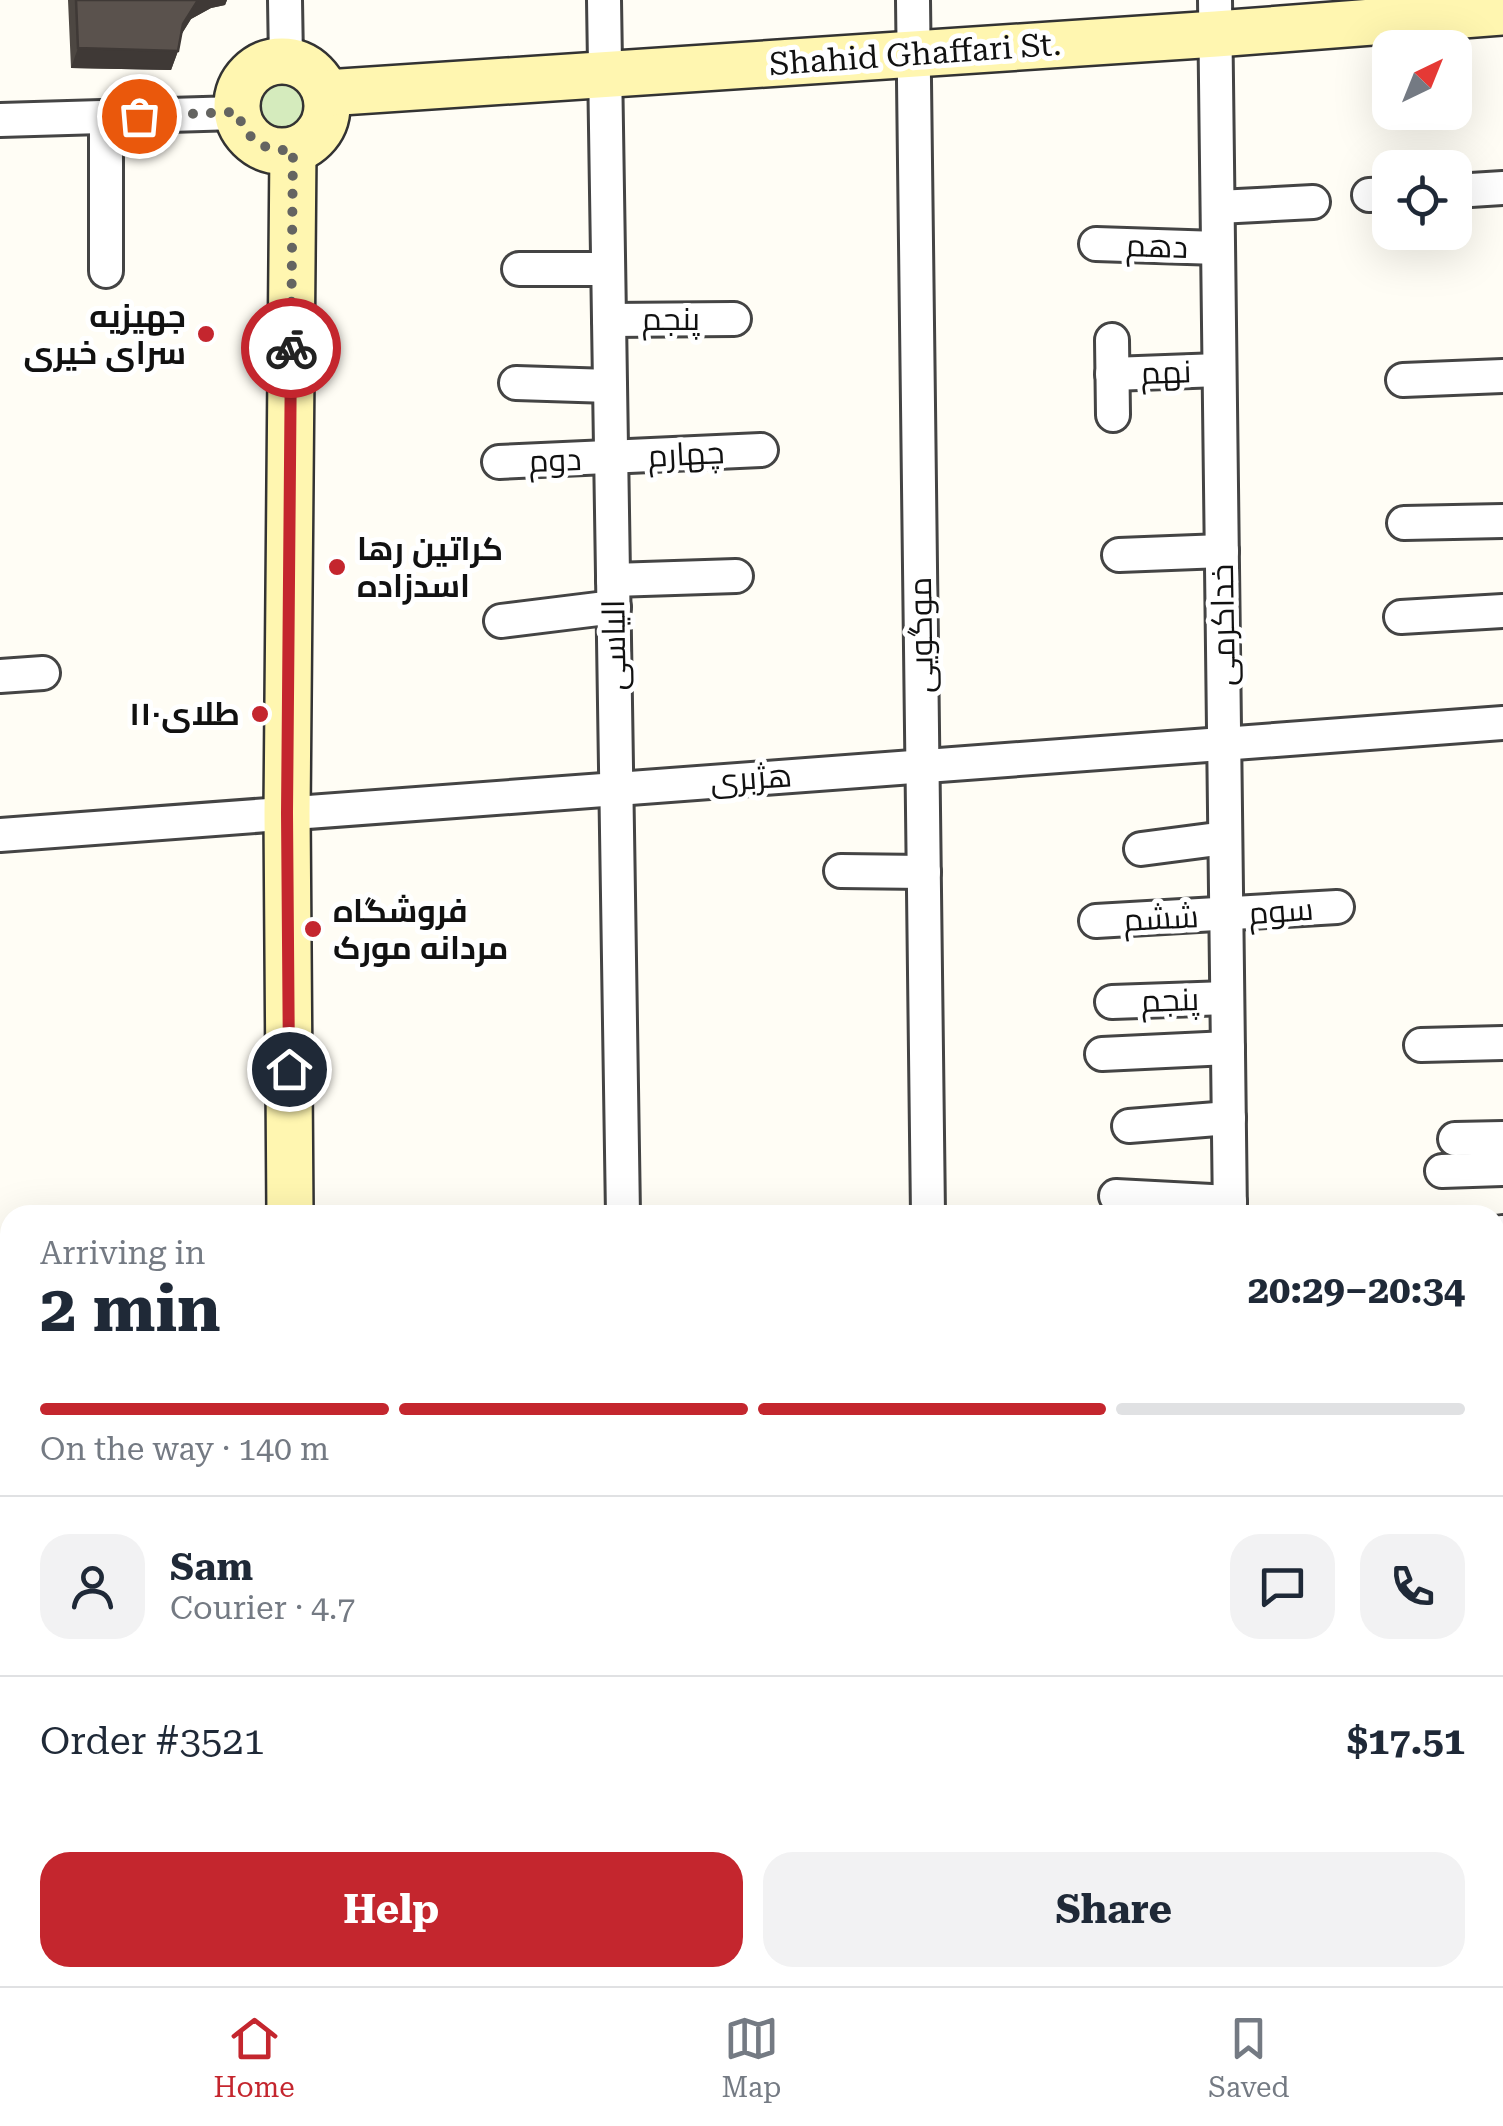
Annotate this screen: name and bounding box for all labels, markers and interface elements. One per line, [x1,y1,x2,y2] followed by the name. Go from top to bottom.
[768,25,1062,83] street label: Shahid Ghaffari St.
[1372,30,1472,130] north arrow
[1372,30,1472,250] map controls
[97,74,182,159] pin
[112,89,167,144] icon: bag
[1372,150,1472,250] button: locate
[1125,226,1189,269] street label: دهم
[23,297,186,372] place label: جهیزیه سرای خیری
[241,298,341,398] courier
[642,300,701,341] street label: پنجم
[264,321,319,376] icon: bike
[195,323,217,345] marker: جهیزیه سرای خیری
[1140,352,1192,395] street label: نهم
[647,433,725,478] street label: چهارم
[528,440,582,483] street label: دوم
[357,530,503,605] place label: کراتین رها اسدزاده
[326,556,348,578] marker: کراتین رها اسدزاده
[1203,564,1243,686] street label: خداکرمی
[901,577,941,693] street label: موگویی
[594,599,634,691] street label: الیاسی
[129,695,240,733] place label: طلای۱۱۰
[249,703,271,725] marker: طلای۱۱۰
[709,756,793,800] street label: هژبری
[1247,890,1315,935] street label: سوم
[333,892,509,967] place label: فروشگاه مردانه مورک
[1123,897,1200,942] street label: ششم
[302,918,324,940] marker: فروشگاه مردانه مورک
[1140,980,1200,1023] street label: پنجم
[247,1027,332,1112] pin
[262,1042,317,1097] icon: home
[40,1234,205,1272] text: Arriving in
[1248,1268,1465,1312] text: 20:29–20:34
[40,1271,221,1347] text: 2 min
[40,1430,329,1468] text: On the way · 140 m
[40,1534,145,1639] button: person
[1230,1534,1335,1639] button: chat
[1360,1534,1465,1639] button: phone
[170,1545,253,1589] text: Sam
[170,1589,355,1627] text: Courier · 4.7
[40,1719,265,1763] text: Order #3521
[1347,1719,1465,1763] text: $17.51
[40,1852,743,1967] button: Help
[763,1852,1465,1967] button: Share
[213,2011,295,2104] tab: Home
[722,2011,781,2104] tab: Map
[1208,2011,1290,2104] tab: Saved

